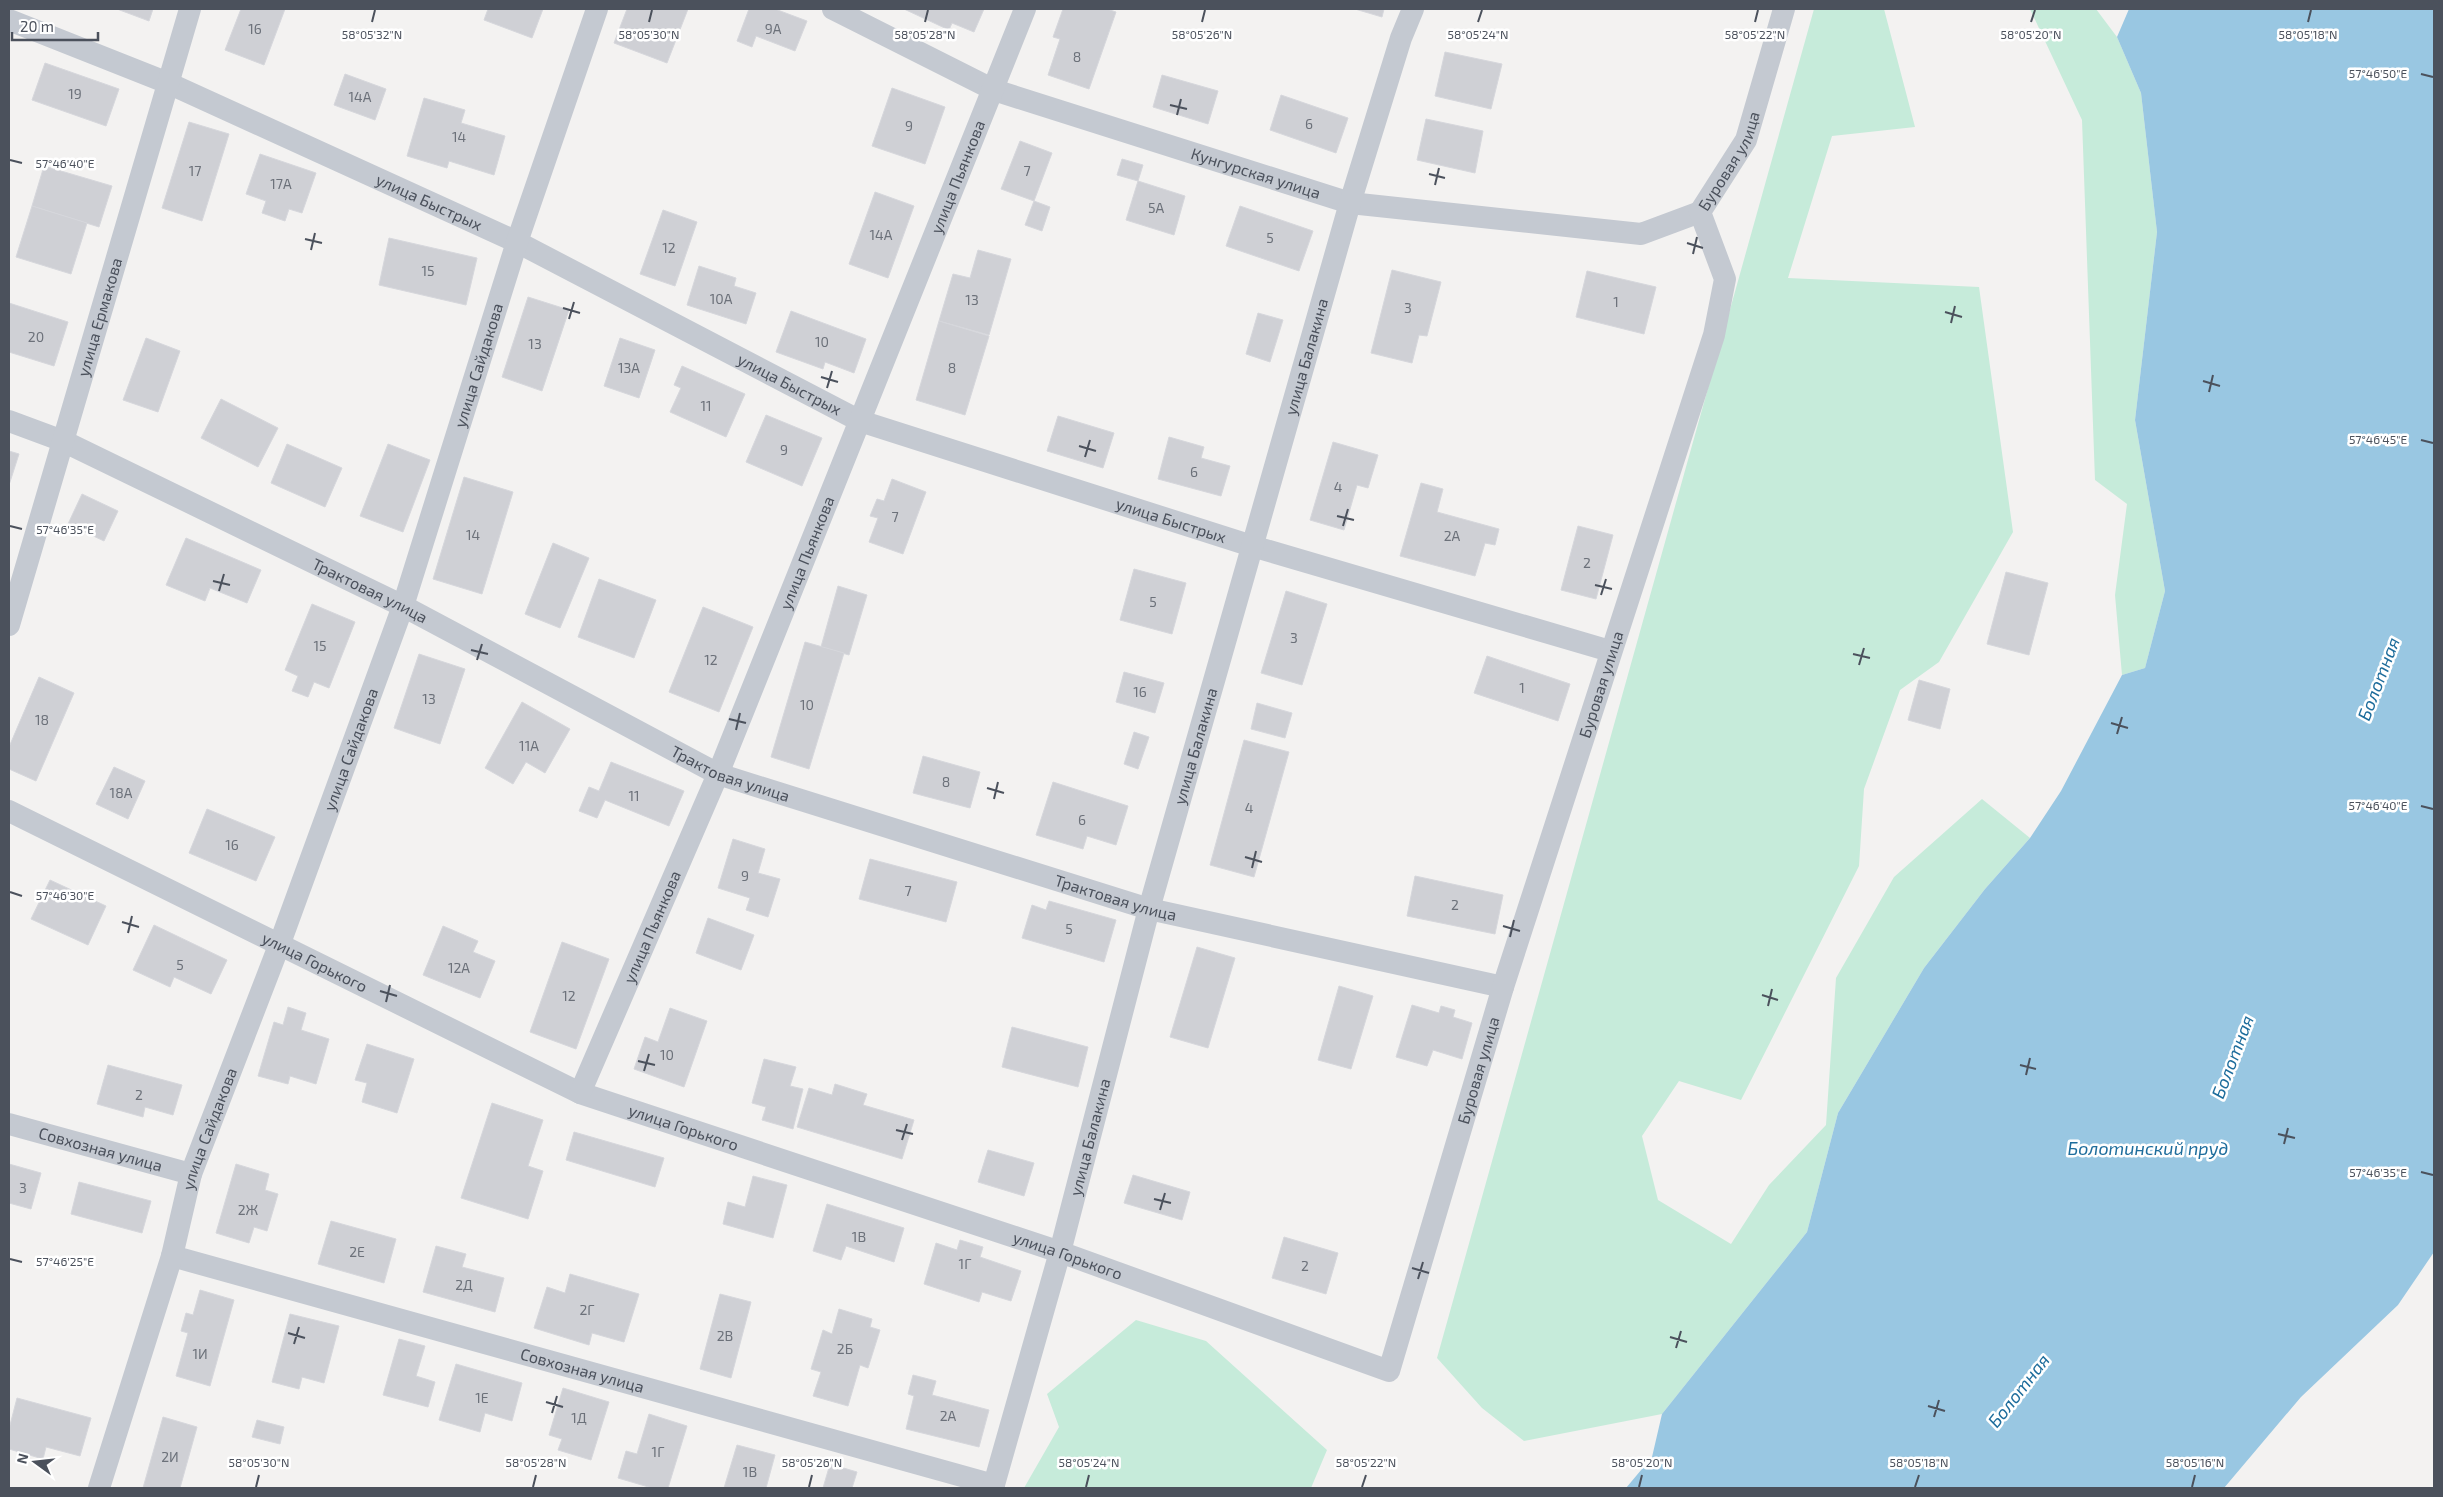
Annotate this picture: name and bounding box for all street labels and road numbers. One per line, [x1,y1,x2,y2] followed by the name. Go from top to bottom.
[1694,109,1763,214] street label: Буровая улица
[926,117,988,237] street label: улица Пьянкова
[1189,143,1323,202] street label: Кунгурская улица
[373,169,486,234] street label: улица Быстрых
[73,255,125,379] street label: улица Ермакова
[1280,296,1331,417] street label: улица Балакина
[450,301,506,430] street label: улица Сайдакова
[734,349,845,419] street label: улица Быстрых
[775,493,838,612] street label: улица Пьянкова
[1114,493,1229,546] street label: улица Быстрых
[309,554,431,626] street label: Трактовая улица
[1574,628,1627,740] street label: Буровая улица
[319,685,381,814] street label: улица Сайдакова
[1169,685,1221,807] street label: улица Балакина
[668,741,792,805] street label: Трактовая улица
[619,868,684,986] street label: улица Пьянкова
[1053,870,1178,924] street label: Трактовая улица
[259,928,371,996] street label: улица Горького
[1453,1014,1503,1126] street label: Буровая улица
[178,1065,240,1192] street label: улица Сайдакова
[1065,1076,1114,1198] street label: улица Балакина
[626,1100,741,1154] street label: улица Горького
[37,1123,165,1175] street label: Совхозная улица
[1010,1227,1125,1283] street label: улица Горького
[519,1344,646,1396] street label: Совхозная улица

